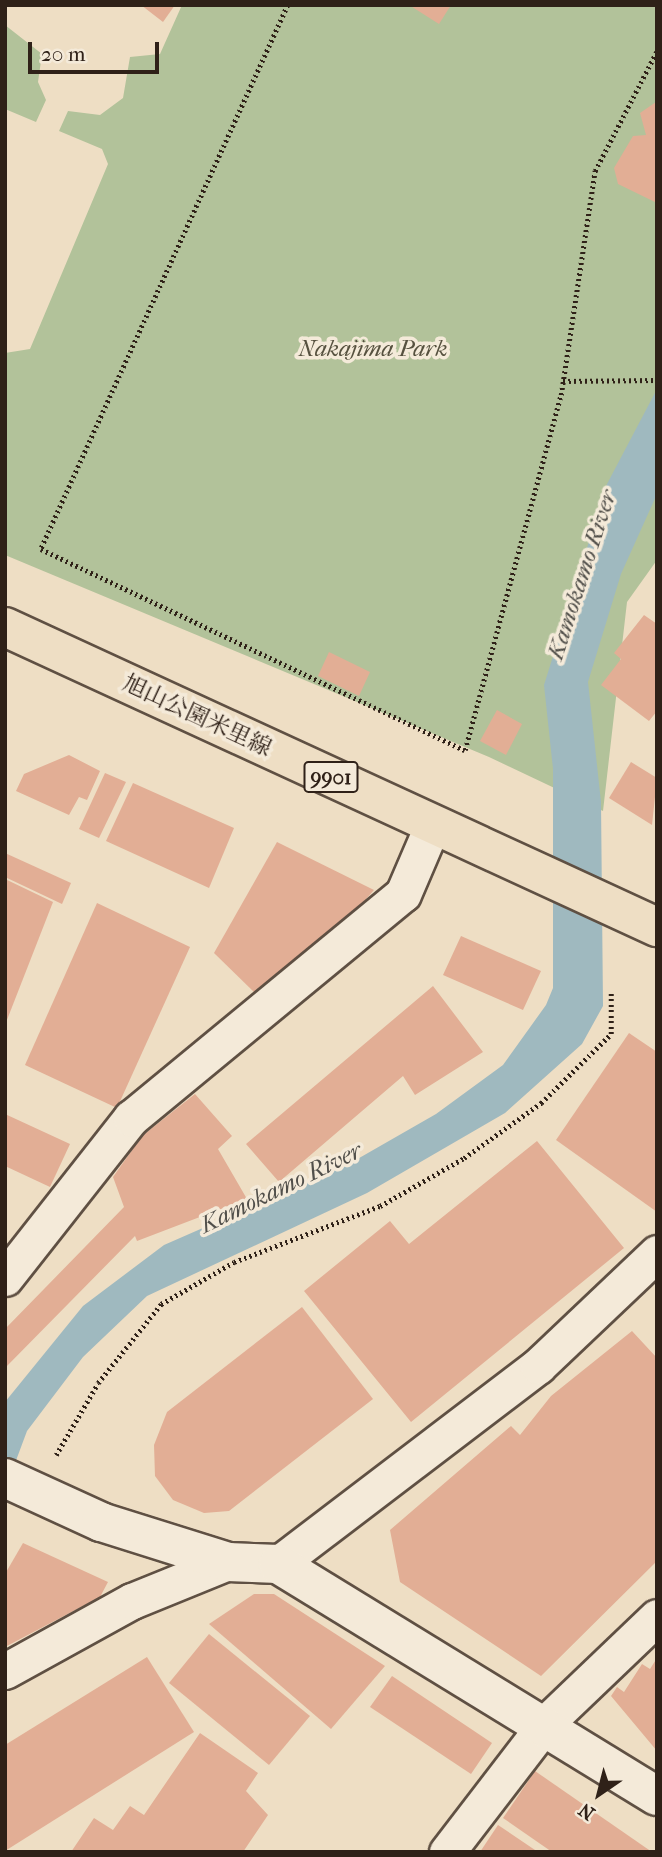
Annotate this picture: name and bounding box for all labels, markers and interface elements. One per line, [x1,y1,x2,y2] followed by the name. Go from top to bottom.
[32,28,163,72] scale bar
[41,42,85,66] text: 20 m
[298,335,448,363] park label: Nakajima Park
[541,487,623,663] water label: Kamokamo River
[118,669,276,763] street label: 旭山公園米里線
[303,760,359,794] road number: 9901
[195,1136,367,1240] water label: Kamokamo River
[564,1759,634,1829] north arrow
[575,1798,599,1824] text: N

